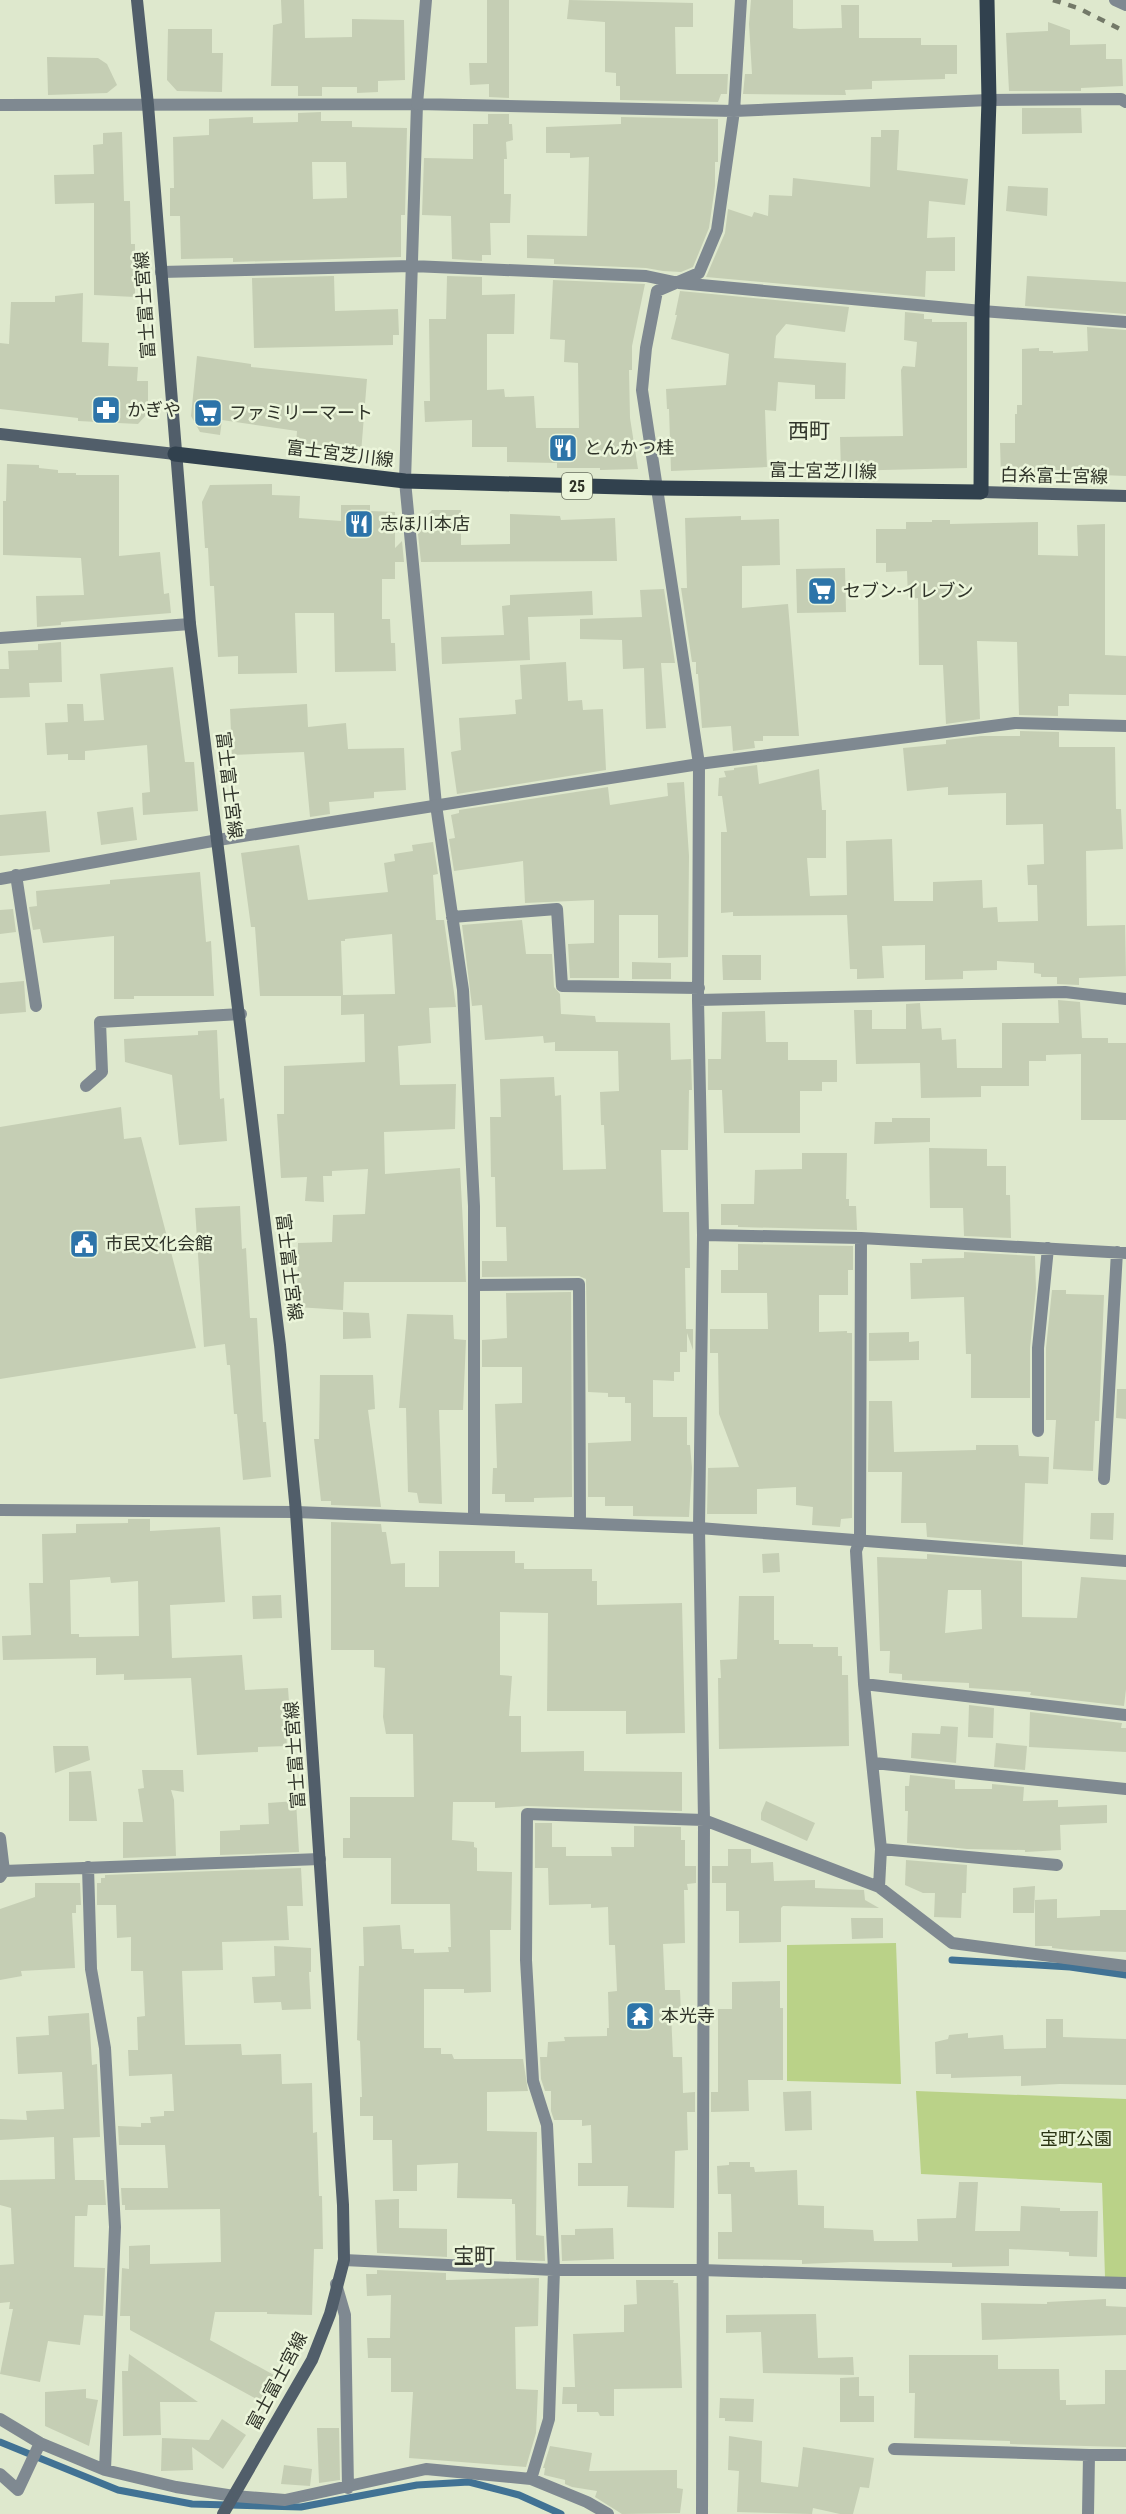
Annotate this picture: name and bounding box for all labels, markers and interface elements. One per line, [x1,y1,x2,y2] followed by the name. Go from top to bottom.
[130,250,159,360] street label: 富士富士宮線
[90,394,122,426] pharmacy icon: かぎや
[192,397,224,429] supermarket icon: ファミリーマート
[127,399,181,420] place label: かぎや
[229,402,373,423] place label: ファミリーマート
[788,419,830,443] district label: 西町
[547,432,579,464] restaurant icon: とんかつ桂
[285,437,395,471] street label: 富士宮芝川線
[584,437,674,458] place label: とんかつ桂
[769,459,877,482] street label: 富士宮芝川線
[1000,464,1108,487] street label: 白糸富士宮線
[562,473,592,499] road number: 25
[343,508,375,540] restaurant icon: 志ほ川本店
[380,513,470,534] place label: 志ほ川本店
[806,575,838,607] supermarket icon: セブン-イレブン
[843,580,973,601] place label: セブン-イレブン
[212,730,246,840] street label: 富士富士宮線
[272,1212,306,1322] street label: 富士富士宮線
[68,1228,100,1260] public building icon: 市民文化会館
[105,1233,213,1254] place label: 市民文化会館
[280,1700,309,1810] street label: 富士富士宮線
[624,2000,656,2032] temple icon: 本光寺
[661,2005,715,2026] place label: 本光寺
[1040,2128,1112,2149] park label: 宝町公園
[453,2244,495,2268] district label: 宝町
[242,2328,311,2433] street label: 富士富士宮線

